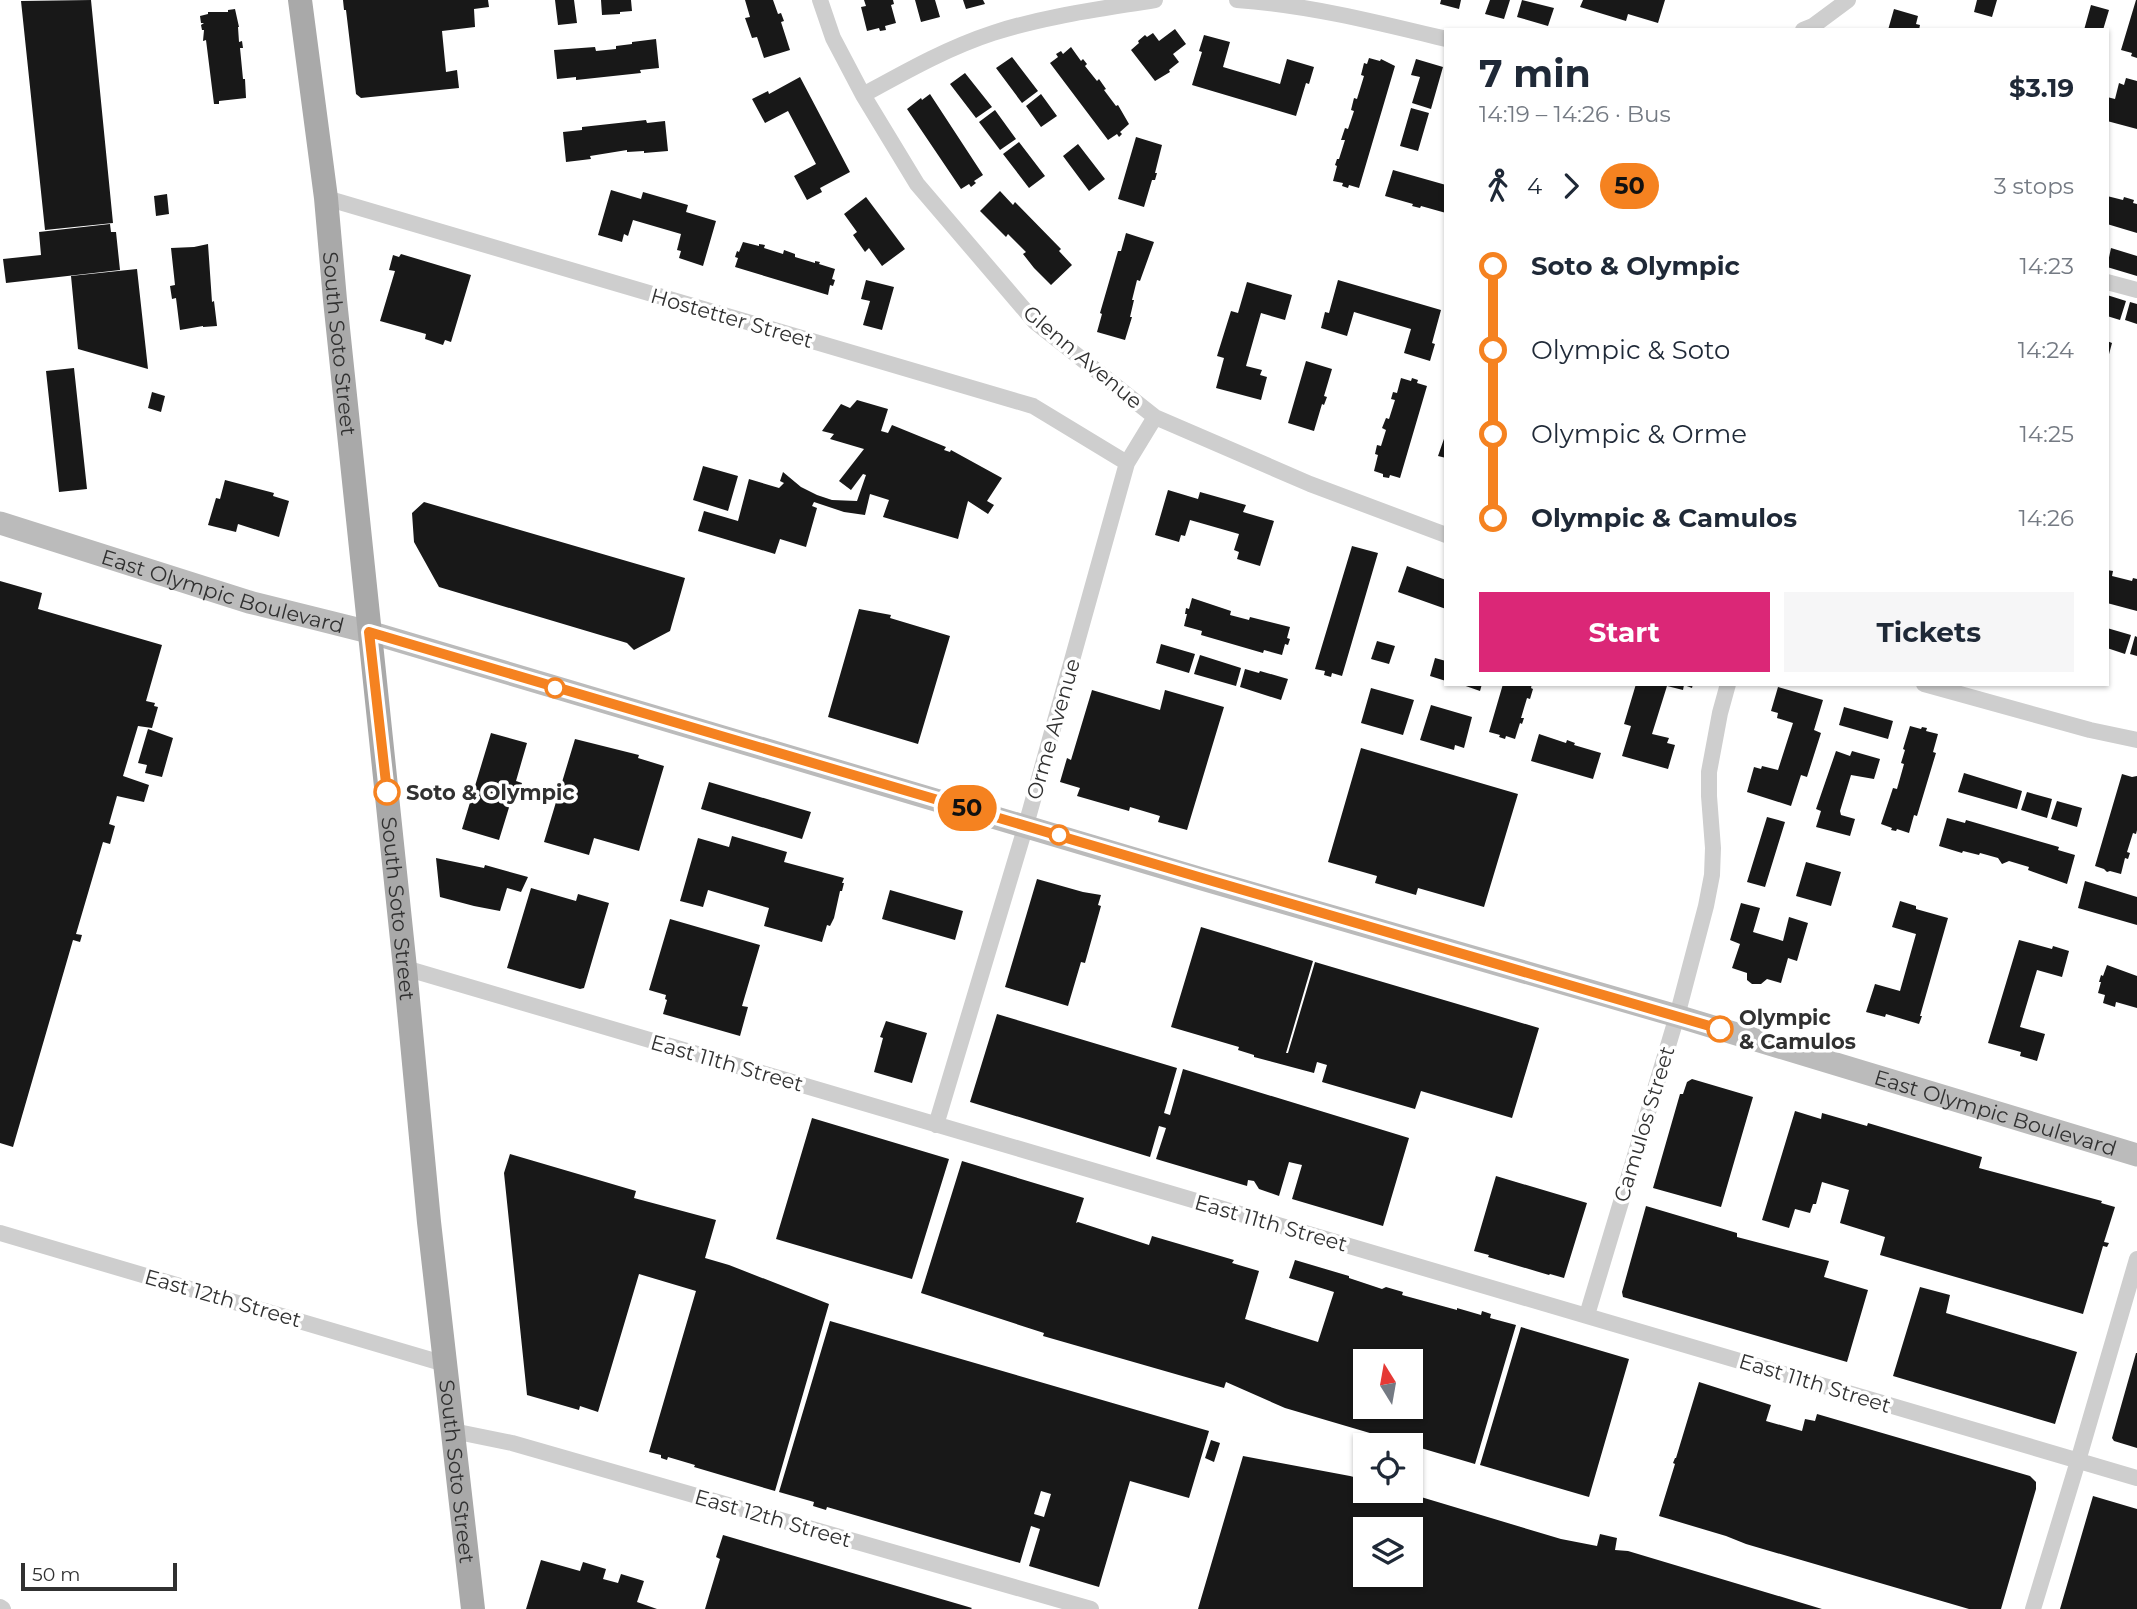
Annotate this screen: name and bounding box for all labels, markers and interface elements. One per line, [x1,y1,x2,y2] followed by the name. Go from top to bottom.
[1479,50,1591,97] text: 7 min
[2009,72,2074,104] text: $3.19
[1479,100,1671,128] text: 14:19 – 14:26 · Bus
[1479,167,1517,205] icon: walk
[1552,167,1590,205] icon: forward
[1614,171,1645,200] text: 50
[1527,172,1542,200] text: 4
[1994,172,2074,200] text: 3 stops
[1531,250,1740,282] text: Soto & Olympic
[318,251,362,437] street label: South Soto Street
[2019,252,2074,280] text: 14:23
[648,283,816,353] street label: Hostetter Street
[1018,300,1148,414] street label: Glenn Avenue
[1531,334,1730,366] text: Olympic & Soto
[2018,336,2074,364] text: 14:24
[1531,418,1747,450] text: Olympic & Orme
[2019,420,2074,448] text: 14:25
[1531,502,1797,534] text: Olympic & Camulos
[2018,504,2074,532] text: 14:26
[98,543,347,638] street label: East Olympic Boulevard
[1479,592,1770,672] button: Start
[1784,592,2074,672] button: Tickets
[1021,656,1085,802] street label: Orme Avenue
[545,678,565,698] unlabelled marker
[374,779,400,805] marker: Soto & Olympic
[406,780,575,805] place label: Soto & Olympic
[936,785,998,831] line badge: 50
[952,793,982,822] text: 50
[377,815,421,1002] street label: South Soto Street
[1049,825,1069,845] unlabelled marker
[1739,1005,1856,1054] place label: Olympic & Camulos
[1707,1016,1733,1042] marker: Olympic & Camulos
[648,1029,806,1097] street label: East 11th Street
[1608,1043,1680,1205] street label: Camulos Street
[1872,1064,2120,1161] street label: East Olympic Boulevard
[1192,1189,1350,1257] street label: East 11th Street
[142,1264,304,1332] street label: East 12th Street
[1736,1348,1894,1418] street label: East 11th Street
[1353,1349,1423,1419] north arrow
[1353,1349,1423,1587] map controls
[435,1378,480,1565] street label: South Soto Street
[1353,1433,1423,1503] button: locate
[692,1484,854,1552] street label: East 12th Street
[1353,1517,1423,1587] button: layers
[21,1560,177,1592] scale bar
[32,1563,80,1586] text: 50 m

